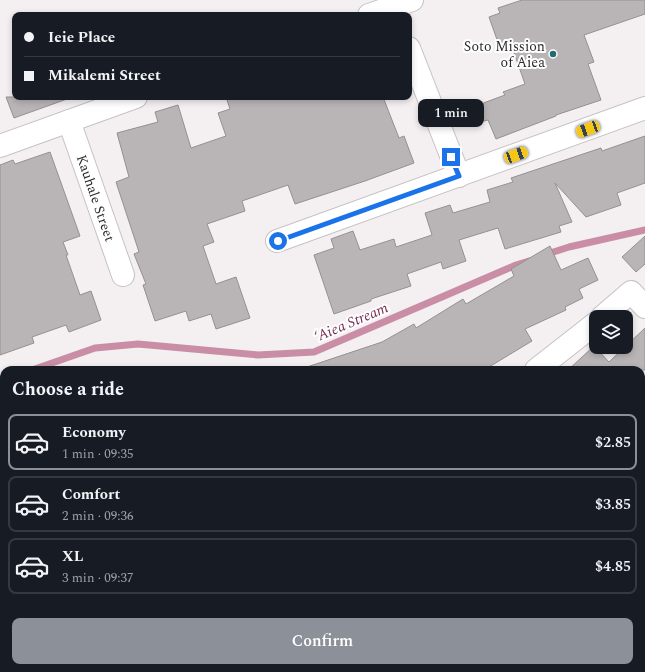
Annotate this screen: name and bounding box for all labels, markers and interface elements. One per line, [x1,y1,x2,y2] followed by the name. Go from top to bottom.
[48,26,115,49] text: Ieie Place
[464,36,545,73] place label: Soto Mission of Aiea
[548,49,558,59] marker: Soto Mission of Aiea
[48,64,161,87] text: Mikalemi Street
[418,99,484,127] callout: 1 min
[434,103,468,123] text: 1 min
[575,119,601,139] car
[503,145,529,165] car
[442,148,460,166] route end
[71,152,120,244] street label: Kauhale Street
[269,232,287,250] route start
[310,296,392,348] water label: ʻAiea Stream
[589,310,633,354] map controls
[589,310,633,354] button: layers
[12,376,124,403] text: Choose a ride
[62,421,126,444] text: Economy
[14,424,50,460] icon: car
[595,431,631,454] text: $2.85
[62,444,134,464] text: 1 min · 09:35
[62,483,120,506] text: Comfort
[14,486,50,522] icon: car
[595,493,631,516] text: $3.85
[62,506,134,526] text: 2 min · 09:36
[62,545,83,568] text: XL
[14,548,50,584] icon: car
[595,555,631,578] text: $4.85
[62,568,134,588] text: 3 min · 09:37
[12,618,633,664] button: Confirm

